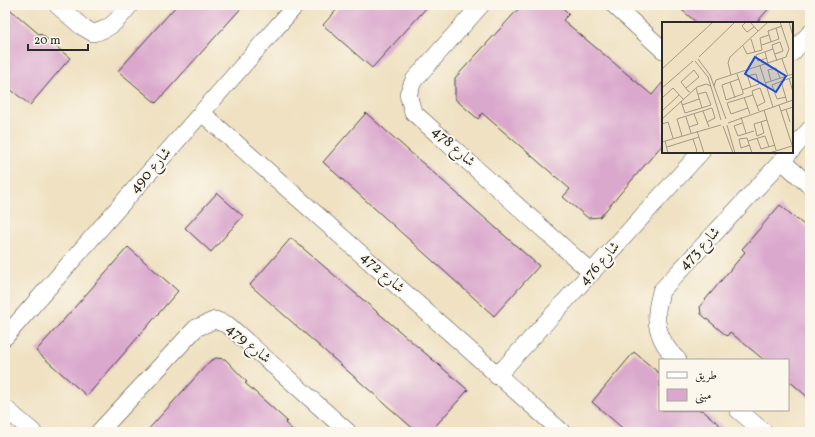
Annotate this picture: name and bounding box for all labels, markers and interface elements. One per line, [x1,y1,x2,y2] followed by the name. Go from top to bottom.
[662,22,793,153] inset map
[28,26,88,52] scale bar
[34,33,61,49] text: 20 m
[426,122,480,173] street label: شارع 478
[125,143,178,199] street label: شارع 490
[674,223,726,276] street label: شارع 473
[575,237,626,291] street label: شارع 476
[355,247,409,299] street label: شارع 472
[220,319,275,370] street label: شارع 479
[659,359,789,411] legend
[695,368,717,384] text: طريق
[695,388,711,404] text: مبنى

